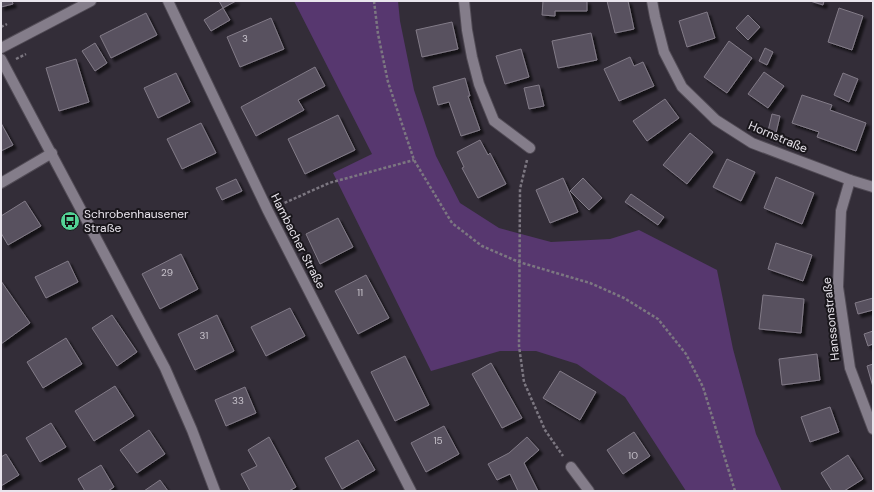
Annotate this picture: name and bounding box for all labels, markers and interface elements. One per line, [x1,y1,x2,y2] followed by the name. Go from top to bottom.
[242,32,248,45] house number: 3
[746,117,810,157] street label: Hornstraße
[267,191,329,292] street label: Hambacher Straße
[84,206,189,236] place label: Schrobenhausener Straße
[59,210,81,232] bus stop icon: Schrobenhausener Straße
[161,266,173,279] house number: 29
[819,276,843,361] street label: Hanssonstraße
[357,286,363,299] house number: 11
[200,329,208,342] house number: 31
[232,394,244,407] house number: 33
[433,434,443,447] house number: 15
[628,449,638,462] house number: 10

